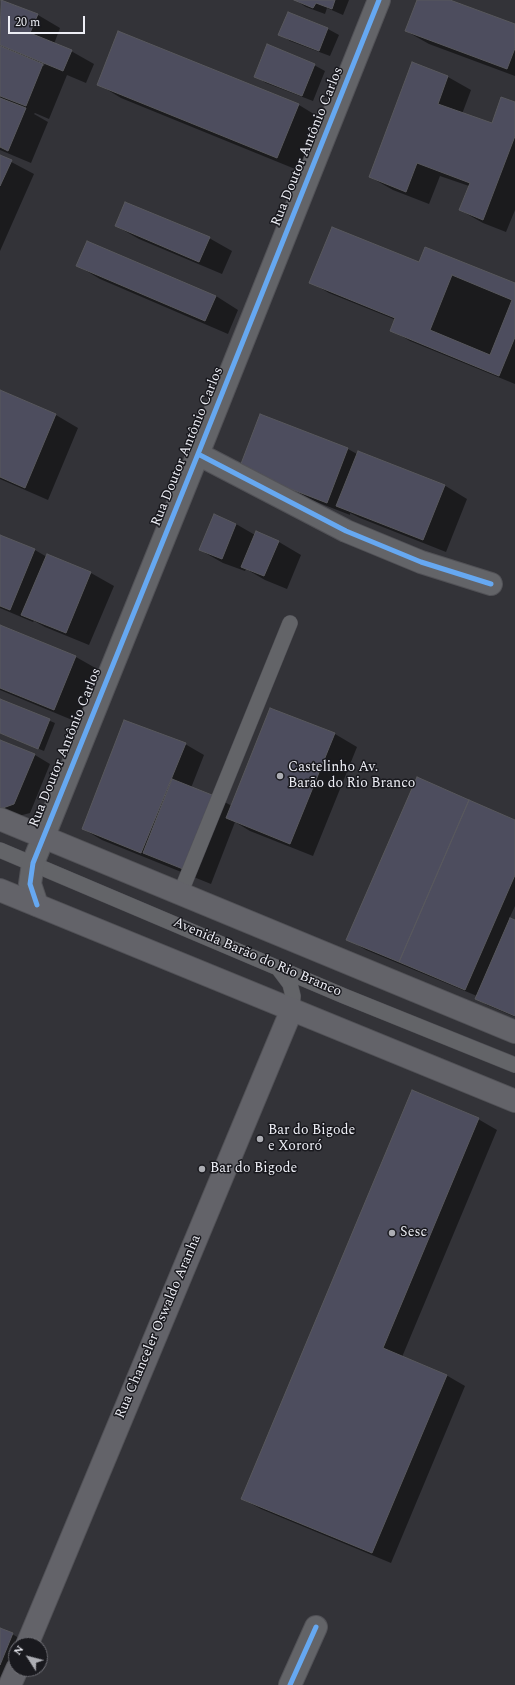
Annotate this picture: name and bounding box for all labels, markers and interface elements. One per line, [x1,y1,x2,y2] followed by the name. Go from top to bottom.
[10,8,87,34] scale bar
[15,13,40,32] text: 20 m
[268,65,348,229] street label: Rua Doutor Antônio Carlos
[148,365,228,529] street label: Rua Doutor Antônio Carlos
[26,666,106,830] street label: Rua Doutor Antônio Carlos
[288,760,415,792] place label: Castelinho Av. Barão do Rio Branco
[275,771,285,781] marker: Castelinho Av. Barão do Rio Branco
[170,915,344,1001] street label: Avenida Barão do Rio Branco
[268,1123,355,1156] place label: Bar do Bigode e Xororó
[255,1134,265,1144] marker: Bar do Bigode e Xororó
[210,1161,297,1177] place label: Bar do Bigode
[197,1164,207,1174] marker: Bar do Bigode
[400,1225,427,1241] place label: Sesc
[387,1228,397,1238] marker: Sesc
[113,1233,205,1421] street label: Rua Chanceler Oswaldo Aranha
[8,1637,48,1677] north arrow
[9,1642,28,1659] text: N

